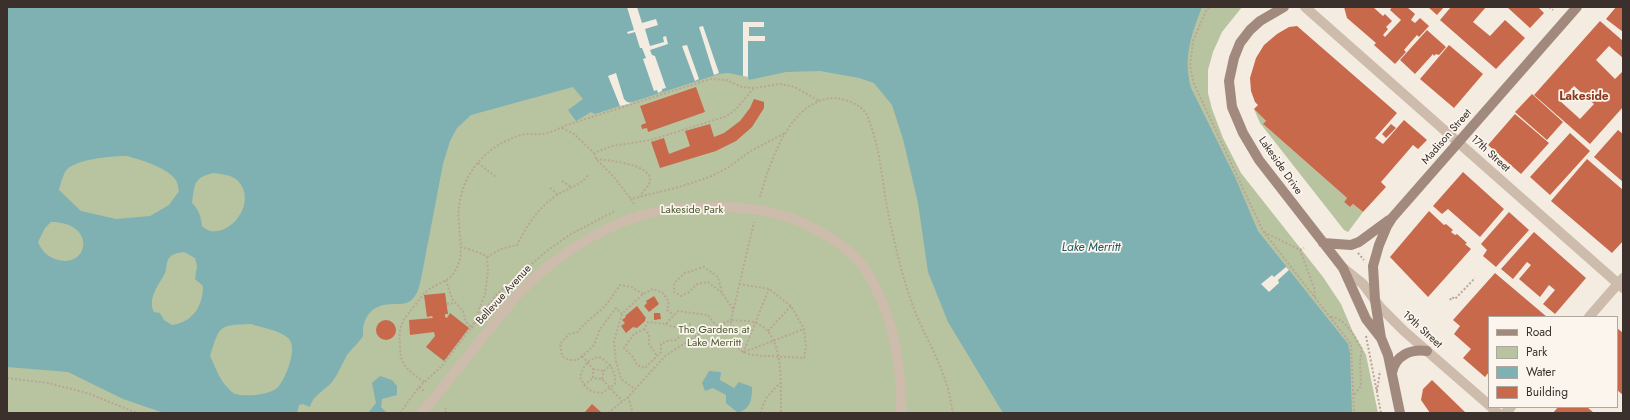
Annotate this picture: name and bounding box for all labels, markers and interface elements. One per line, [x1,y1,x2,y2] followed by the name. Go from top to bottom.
[1559,90,1609,104] district label: Lakeside
[1419,107,1475,167] street label: Madison Street
[1467,133,1513,175] street label: 17th Street
[1255,135,1305,197] street label: Lakeside Drive
[661,203,723,217] park label: Lakeside Park
[1062,241,1120,255] water label: Lake Merritt
[474,262,534,328] street label: Bellevue Avenue
[1399,309,1445,351] street label: 19th Street
[1488,316,1618,408] legend
[679,323,749,349] park label: The Gardens at Lake Merritt
[1526,323,1552,341] text: Road
[1526,343,1547,361] text: Park
[1526,363,1556,381] text: Water
[1526,383,1568,401] text: Building

